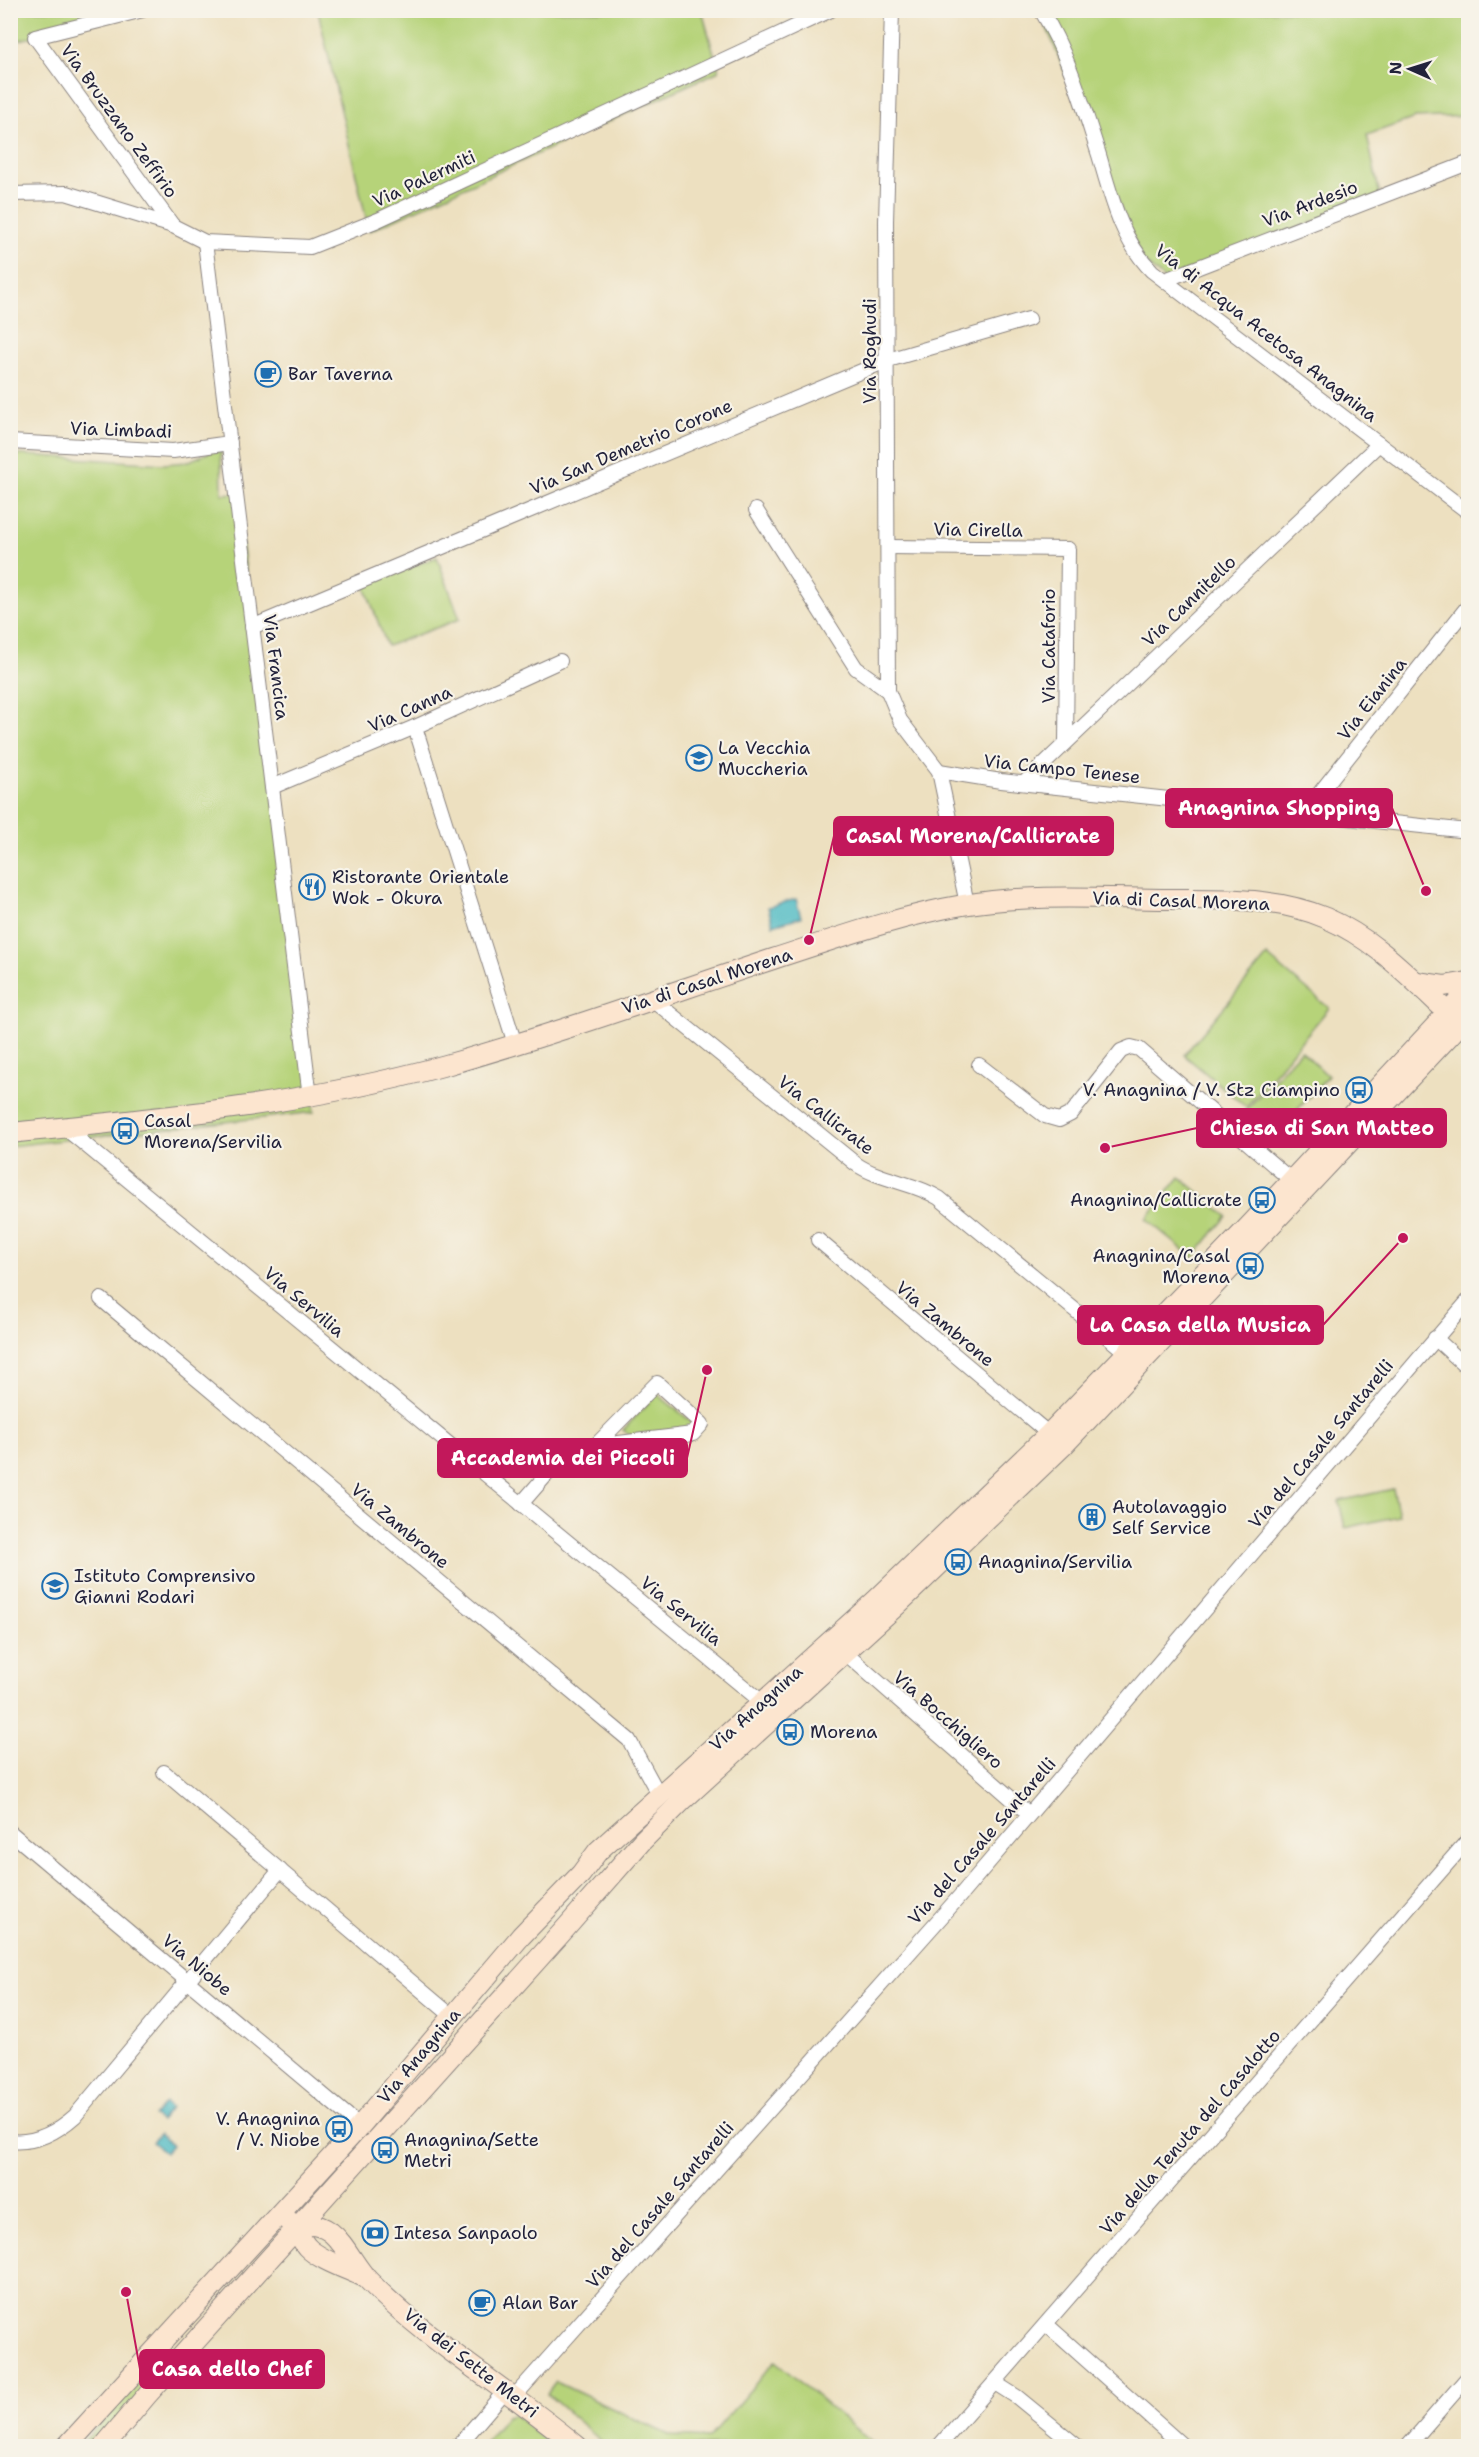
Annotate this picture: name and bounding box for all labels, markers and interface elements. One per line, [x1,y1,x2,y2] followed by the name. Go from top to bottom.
[55,39,183,203] street label: Via Bruzzano Zeffirio
[1380,39,1440,99] north arrow
[1385,61,1406,75] text: N
[369,145,479,213] street label: Via Palermiti
[1259,175,1361,233] street label: Via Ardesio
[1150,238,1382,428] street label: Via di Acqua Acetosa Anagnina
[858,298,882,404] street label: Via Roghudi
[253,359,283,389] cafe icon: Bar Taverna
[288,362,393,386] place label: Bar Taverna
[526,393,736,501] street label: Via San Demetrio Corone
[70,416,172,444] street label: Via Limbadi
[933,517,1023,543] street label: Via Cirella
[1137,550,1241,652] street label: Via Cannitello
[1037,589,1061,703] street label: Via Cataforio
[258,613,294,721] street label: Via Francica
[1332,653,1412,745] street label: Via Eianina
[364,680,456,738] street label: Via Canna
[718,736,810,781] place label: La Vecchia Muccheria
[684,743,714,773] school or university icon: La Vecchia Muccheria
[982,749,1142,789] street label: Via Campo Tenese
[1166,789,1392,827] callout: Anagnina Shopping
[1178,795,1380,821] text: Anagnina Shopping
[834,817,1113,855] callout: Casal Morena/Callicrate
[846,823,1100,849] text: Casal Morena/Callicrate
[332,865,509,910] place label: Ristorante Orientale Wok - Okura
[297,872,327,902] restaurant icon: Ristorante Orientale Wok - Okura
[1092,886,1270,916] street label: Via di Casal Morena
[619,942,795,1020] street label: Via di Casal Morena
[773,1070,879,1160] street label: Via Callicrate
[1344,1075,1374,1105] bus stop icon: V. Anagnina / V. Stz Ciampino
[1082,1078,1340,1102] place label: V. Anagnina / V. Stz Ciampino
[144,1109,282,1154] place label: Casal Morena/Servilia
[1197,1109,1446,1147] callout: Chiesa di San Matteo
[1210,1115,1434,1141] text: Chiesa di San Matteo
[110,1116,140,1146] bus stop icon: Casal Morena/Servilia
[1247,1185,1277,1215] bus stop icon: Anagnina/Callicrate
[1070,1188,1242,1212] place label: Anagnina/Callicrate
[1093,1244,1231,1289] place label: Anagnina/Casal Morena
[1235,1251,1265,1281] bus stop icon: Anagnina/Casal Morena
[259,1261,349,1343] street label: Via Servilia
[891,1276,999,1372] street label: Via Zambrone
[1078,1306,1323,1344] callout: La Casa della Musica
[1089,1312,1311,1338] text: La Casa della Musica
[1243,1354,1399,1534] street label: Via del Casale Santarelli
[438,1439,687,1477] callout: Accademia dei Piccoli
[451,1445,675,1471] text: Accademia dei Piccoli
[346,1478,454,1574] street label: Via Zambrone
[1112,1495,1227,1540] place label: Autolavaggio Self Service
[1077,1502,1107,1532] building icon: Autolavaggio Self Service
[943,1547,973,1577] bus stop icon: Anagnina/Servilia
[978,1550,1132,1574] place label: Anagnina/Servilia
[74,1564,256,1609] place label: Istituto Comprensivo Gianni Rodari
[40,1571,70,1601] school or university icon: Istituto Comprensivo Gianni Rodari
[635,1571,727,1651] street label: Via Servilia
[704,1660,808,1756] street label: Via Anagnina
[888,1666,1008,1774] street label: Via Bocchigliero
[775,1717,805,1747] bus stop icon: Morena
[810,1720,878,1744] place label: Morena
[903,1752,1061,1930] street label: Via del Casale Santarelli
[157,1929,237,2001] street label: Via Niobe
[372,2003,466,2109] street label: Via Anagnina
[1094,2024,1286,2240] street label: Via della Tenuta del Casalotto
[216,2107,320,2152] place label: V. Anagnina / V. Niobe
[324,2114,354,2144] bus stop icon: V. Anagnina / V. Niobe
[581,2116,739,2294] street label: Via del Casale Santarelli
[404,2128,539,2173] place label: Anagnina/Sette Metri
[370,2135,400,2165] bus stop icon: Anagnina/Sette Metri
[360,2218,390,2248] bank icon: Intesa Sanpaolo
[394,2221,538,2245] place label: Intesa Sanpaolo
[467,2288,497,2318] cafe icon: Alan Bar
[502,2291,579,2315] place label: Alan Bar
[398,2303,544,2423] street label: Via dei Sette Metri
[140,2350,324,2388] callout: Casa dello Chef
[152,2356,312,2382] text: Casa dello Chef

